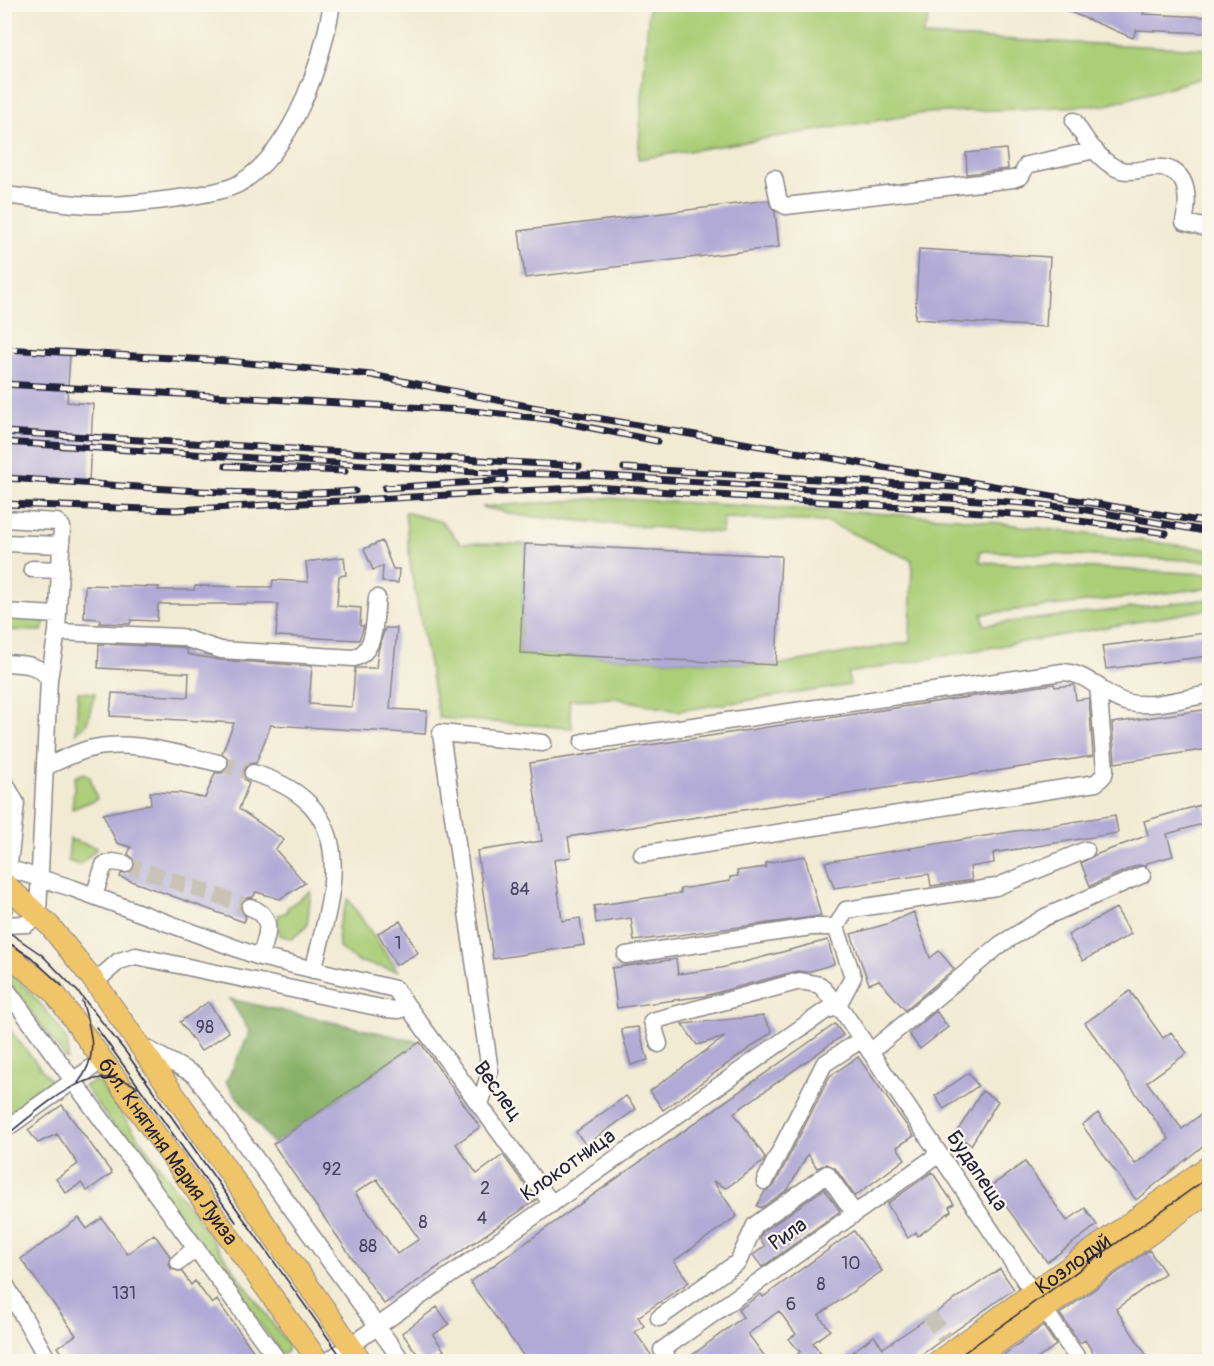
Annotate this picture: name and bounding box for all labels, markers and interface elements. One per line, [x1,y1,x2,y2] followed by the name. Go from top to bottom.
[510,878,530,901] house number: 84
[394,932,402,955] house number: 1
[196,1016,214,1039] house number: 98
[92,1052,244,1251] street label: бул. Княгиня Мария Луиза
[467,1056,529,1126] street label: Веслец
[515,1122,621,1208] street label: Клокотница
[940,1125,1014,1217] street label: Будапеща
[322,1158,342,1181] house number: 92
[480,1177,490,1200] house number: 2
[477,1207,488,1230] house number: 4
[418,1211,428,1234] house number: 8
[764,1211,812,1257] street label: Рила
[1030,1227,1117,1300] street label: Козлодуй
[359,1235,377,1258] house number: 88
[841,1252,861,1275] house number: 10
[816,1273,826,1296] house number: 8
[112,1282,136,1305] house number: 131
[786,1293,796,1316] house number: 6

